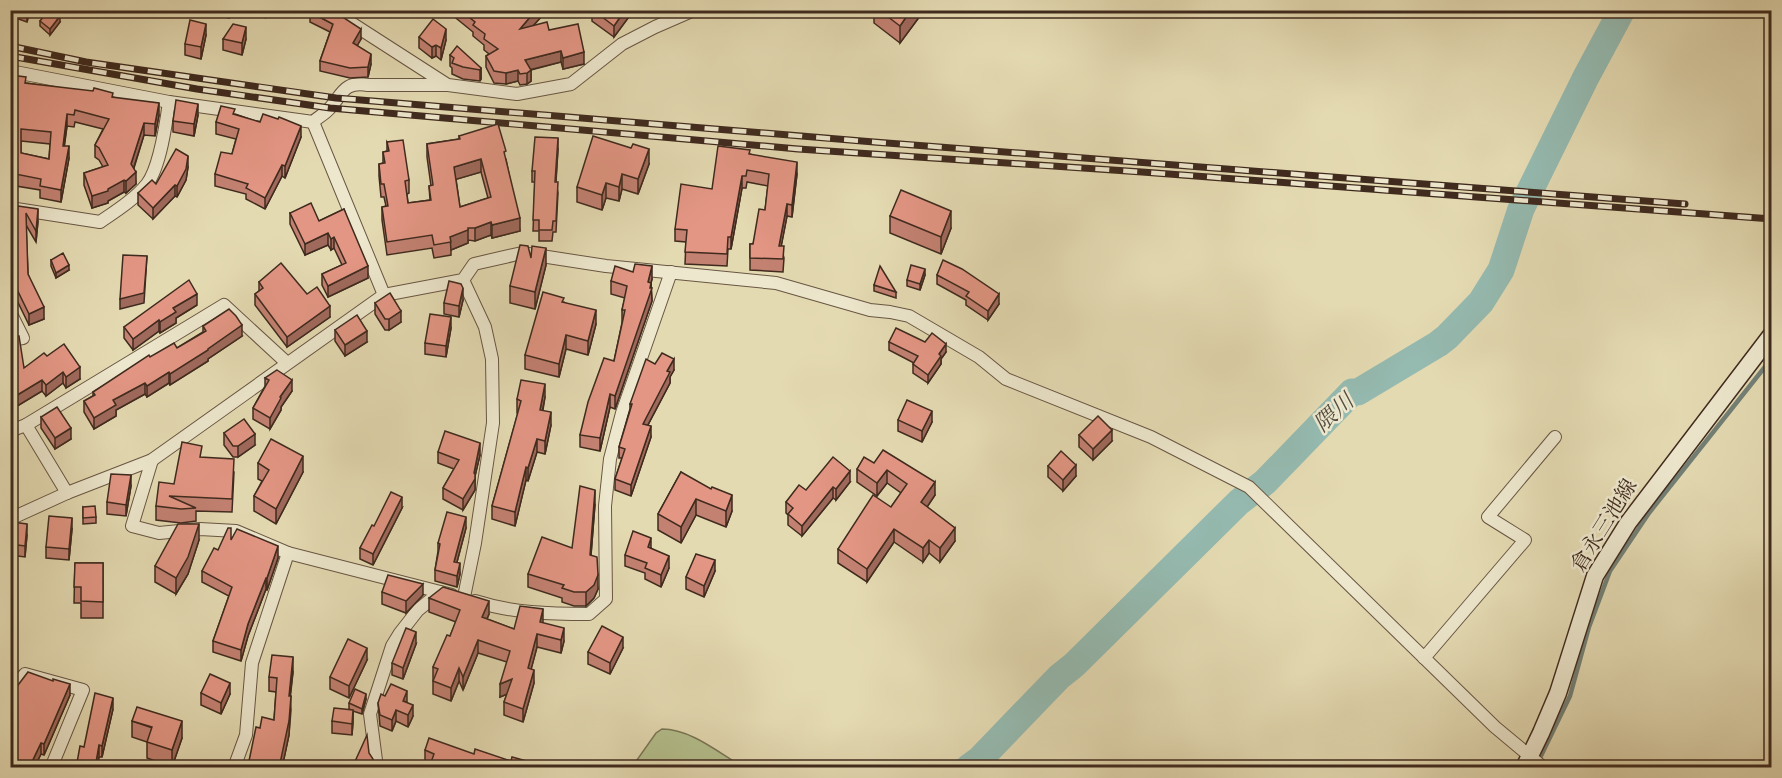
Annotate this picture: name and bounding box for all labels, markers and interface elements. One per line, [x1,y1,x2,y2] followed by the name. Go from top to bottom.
[1308,386,1363,440] water label: 隈川
[1565,474,1645,578] street label: 倉永三池線

